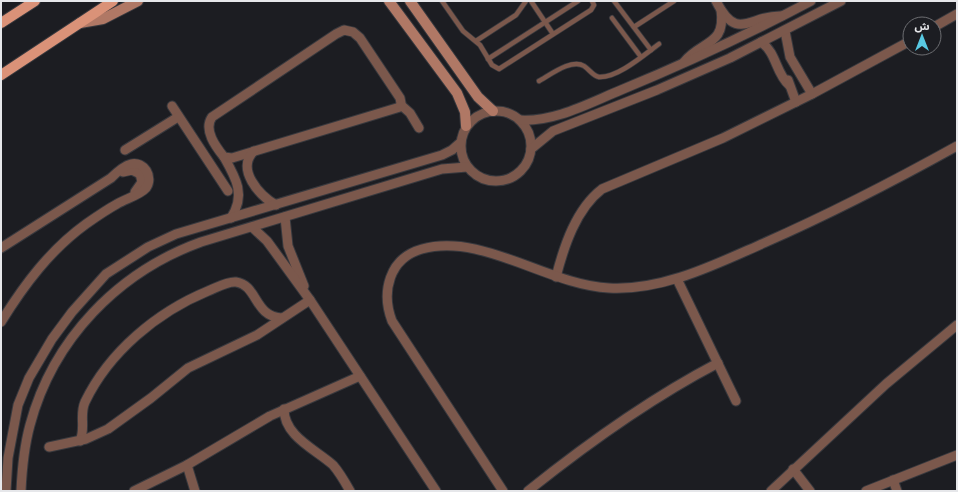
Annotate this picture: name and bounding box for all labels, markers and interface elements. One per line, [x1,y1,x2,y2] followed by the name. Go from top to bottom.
[902,16,942,56] north arrow
[914,20,930,33] text: ش

